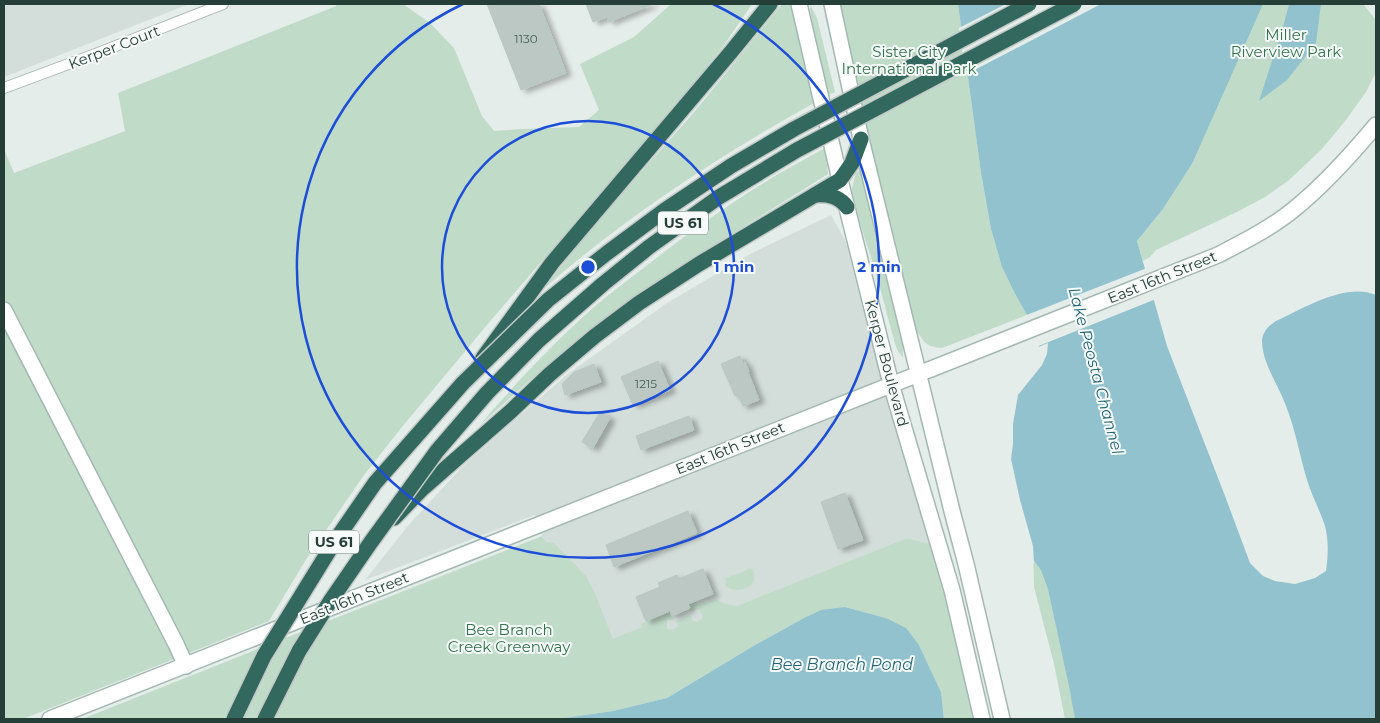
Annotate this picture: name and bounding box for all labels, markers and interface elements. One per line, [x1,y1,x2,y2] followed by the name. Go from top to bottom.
[66,21,162,73] street label: Kerper Court
[1231,25,1341,61] park label: Miller Riverview Park
[514,31,538,46] house number: 1130
[841,42,977,78] park label: Sister City International Park
[658,212,708,234] road number: US 61
[1105,246,1219,308] street label: East 16th Street
[714,257,754,276] text: 1 min
[857,257,901,276] text: 2 min
[579,258,597,276] centre of rings
[1065,285,1128,457] water label: Lake Peosta Channel
[861,297,913,429] street label: Kerper Boulevard
[635,376,657,391] house number: 1215
[673,417,787,479] street label: East 16th Street
[309,530,359,554] road number: US 61
[297,567,411,629] street label: East 16th Street
[448,620,571,656] park label: Bee Branch Creek Greenway
[771,655,913,674] water label: Bee Branch Pond

